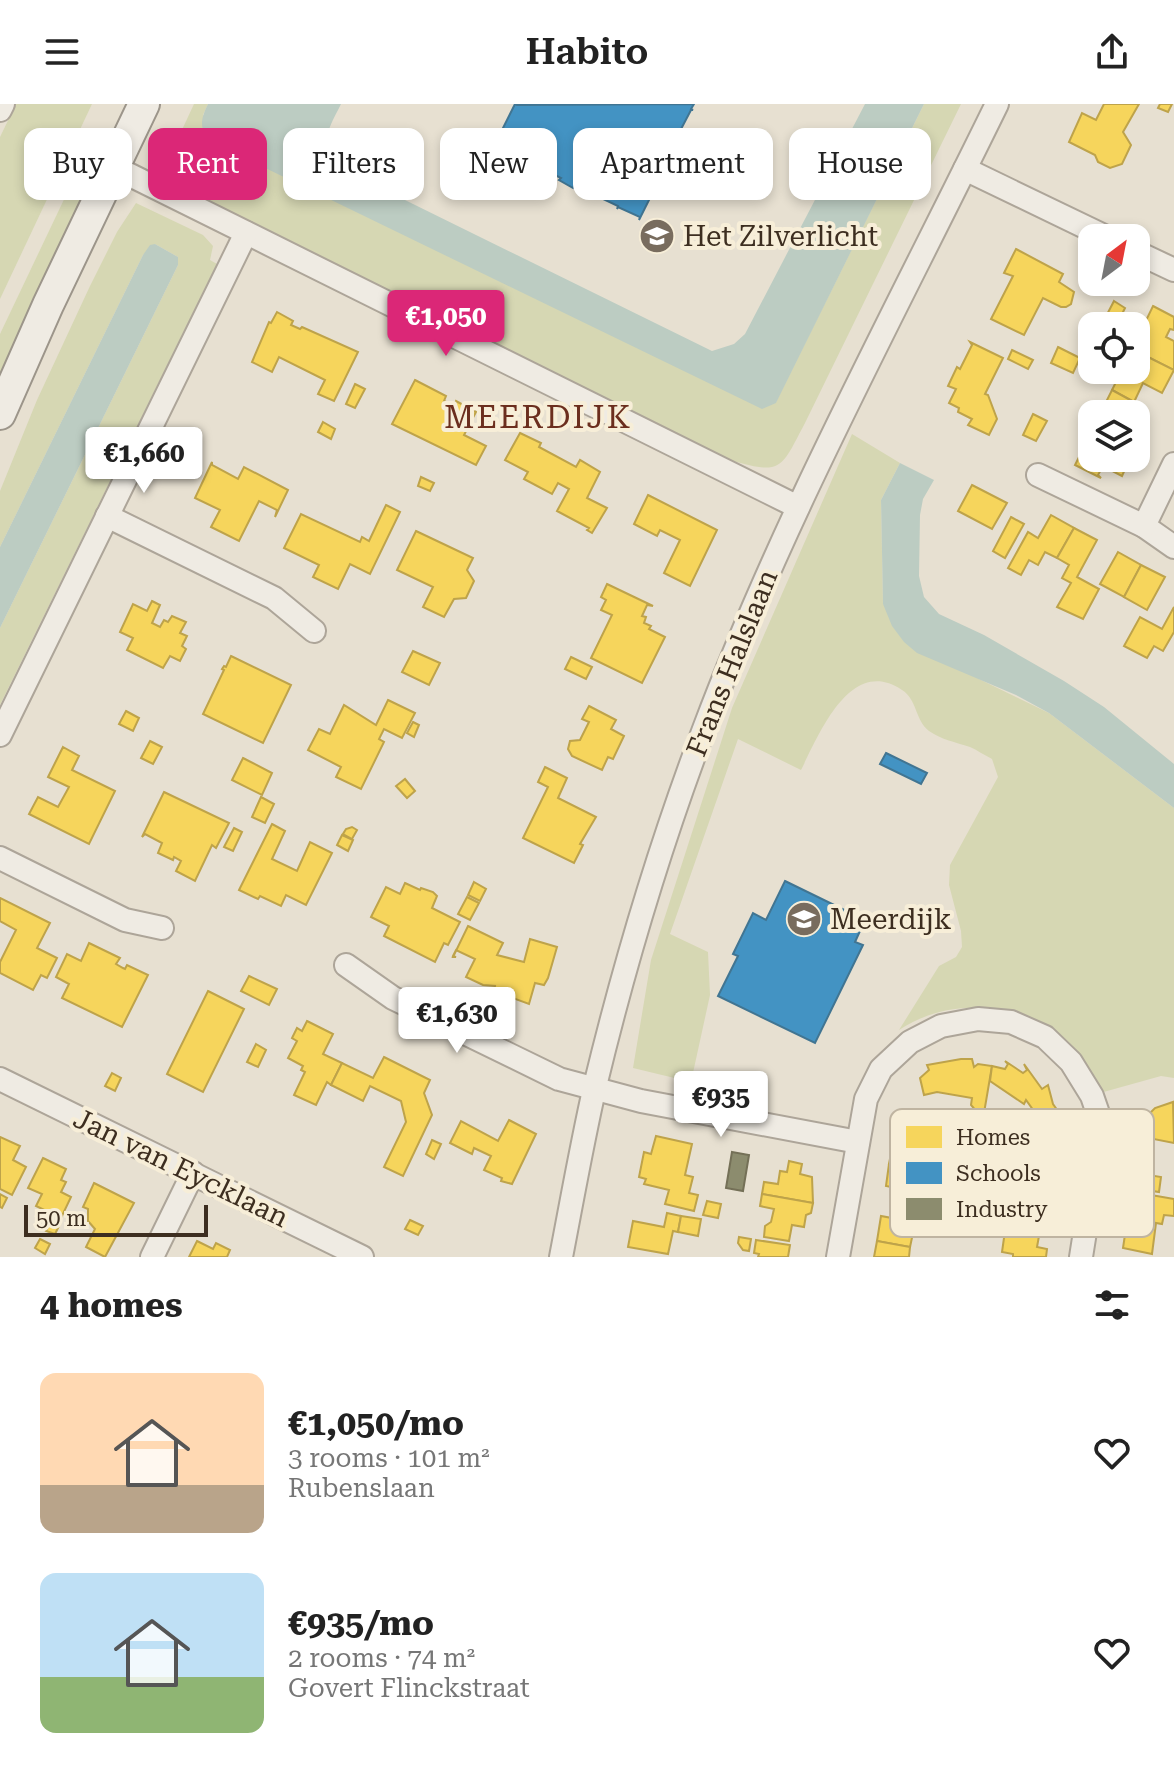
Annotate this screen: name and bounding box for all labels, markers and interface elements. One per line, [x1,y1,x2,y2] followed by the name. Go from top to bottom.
[40,30,84,74] icon: menu
[1090,30,1134,74] icon: share
[526,31,648,73] text: Habito
[24,128,132,200] chip: Buy
[148,128,267,200] chip: Rent
[283,128,424,200] chip: Filters
[440,128,557,200] chip: New
[573,128,773,200] chip: Apartment
[789,128,931,200] chip: House
[638,217,676,255] school or university icon: Het Zilverlicht
[683,220,878,253] place label: Het Zilverlicht
[1078,224,1150,296] north arrow
[1078,224,1150,472] map controls
[381,290,511,358] pin: €1,050
[405,301,487,331] text: €1,050
[1078,312,1150,384] button: locate
[444,398,632,436] district label: MEERDIJK
[1078,400,1150,472] button: layers
[79,427,209,495] pin: €1,660
[103,438,185,468] text: €1,660
[680,565,784,761] street label: Frans Halslaan
[785,900,823,938] school or university icon: Meerdijk
[830,903,952,936] place label: Meerdijk
[392,987,522,1055] pin: €1,630
[416,998,498,1028] text: €1,630
[674,1071,768,1139] pin: €935
[692,1082,750,1112] text: €935
[68,1102,294,1234] street label: Jan van Eycklaan
[890,1109,1154,1237] legend
[956,1125,1030,1150] text: Homes
[956,1161,1041,1186] text: Schools
[956,1197,1047,1222] text: Industry
[24,1201,208,1237] scale bar
[36,1206,86,1231] text: 50 m
[1090,1283,1134,1327] icon: filters
[40,1285,183,1325] text: 4 homes
[288,1403,464,1443] text: €1,050/mo
[104,1405,200,1501] icon: home
[1090,1431,1134,1475] icon: heart
[288,1443,490,1473] text: 3 rooms · 101 m²
[288,1473,435,1503] text: Rubenslaan
[288,1603,434,1643] text: €935/mo
[104,1605,200,1701] icon: home
[1090,1631,1134,1675] icon: heart
[288,1643,475,1673] text: 2 rooms · 74 m²
[288,1673,530,1703] text: Govert Flinckstraat

